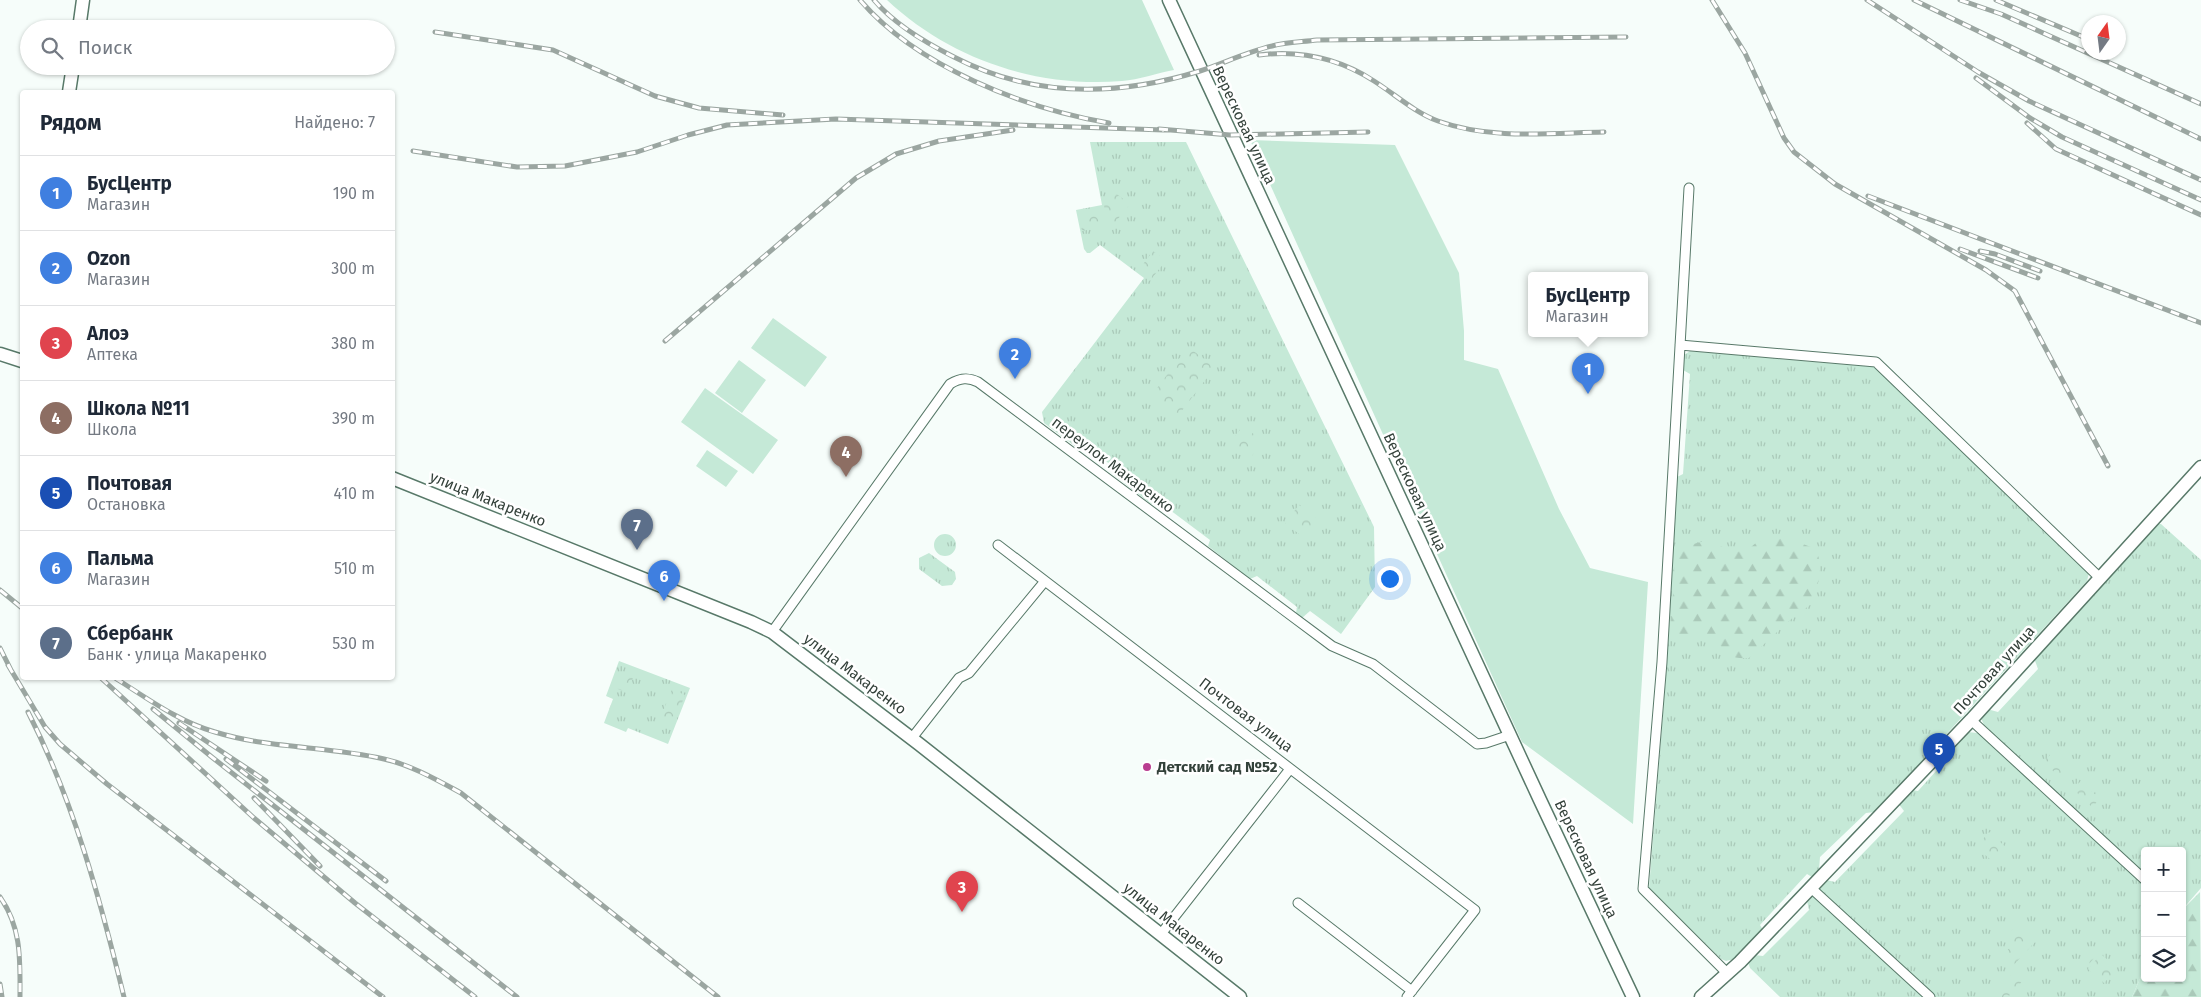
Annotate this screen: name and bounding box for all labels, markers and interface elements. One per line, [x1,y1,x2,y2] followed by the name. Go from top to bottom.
[2081,15,2126,60] north arrow
[20,20,395,75] search box
[38,34,66,62] icon: search
[78,36,132,59] text: Поиск
[1209,63,1279,187] street label: Вересковая улица
[40,110,101,136] text: Рядом
[294,113,375,132] text: Найдено: 7
[87,172,172,195] text: БусЦентр
[52,184,60,203] text: 1
[333,184,375,203] text: 190 m
[87,195,150,214] text: Магазин
[87,247,131,270] text: Ozon
[52,259,60,278] text: 2
[331,259,375,278] text: 300 m
[87,270,150,289] text: Магазин
[1528,272,1648,337] popup
[1546,284,1630,307] text: БусЦентр
[1546,307,1609,326] text: Магазин
[87,322,129,345] text: Алоэ
[52,334,60,353] text: 3
[331,334,375,353] text: 380 m
[999,338,1031,379] pin: 2
[87,345,138,364] text: Аптека
[1572,353,1604,394] pin: 1
[87,397,190,420] text: Школа №11
[51,409,61,428] text: 4
[332,409,375,428] text: 390 m
[1048,413,1178,517] street label: переулок Макаренко
[87,420,137,439] text: Школа
[1380,430,1450,554] street label: Вересковая улица
[830,436,862,477] pin: 4
[427,467,549,531] street label: улица Макаренко
[87,472,172,495] text: Почтовая
[52,484,60,503] text: 5
[334,484,375,503] text: 410 m
[87,495,166,514] text: Остановка
[621,509,653,550] pin: 7
[87,547,154,570] text: Пальма
[51,559,61,578] text: 6
[334,559,375,578] text: 510 m
[648,560,680,601] pin: 6
[1377,566,1403,592] your location
[87,570,150,589] text: Магазин
[87,622,173,645] text: Сбербанк
[1950,622,2038,718] street label: Почтовая улица
[800,630,910,718] street label: улица Макаренко
[52,634,60,653] text: 7
[332,634,375,653] text: 530 m
[87,645,267,664] text: Банк · улица Макаренко
[1196,674,1296,756] street label: Почтовая улица
[1923,733,1955,774] pin: 5
[1156,758,1278,776] place label: Детский сад №52
[1141,761,1153,773] marker: Детский сад №52
[1551,797,1621,921] street label: Вересковая улица
[2141,847,2186,982] map controls
[2141,847,2186,892] button: +
[946,871,978,912] pin: 3
[1120,879,1228,969] street label: улица Макаренко
[2141,892,2186,937] button: −
[2141,937,2186,982] button: layers

